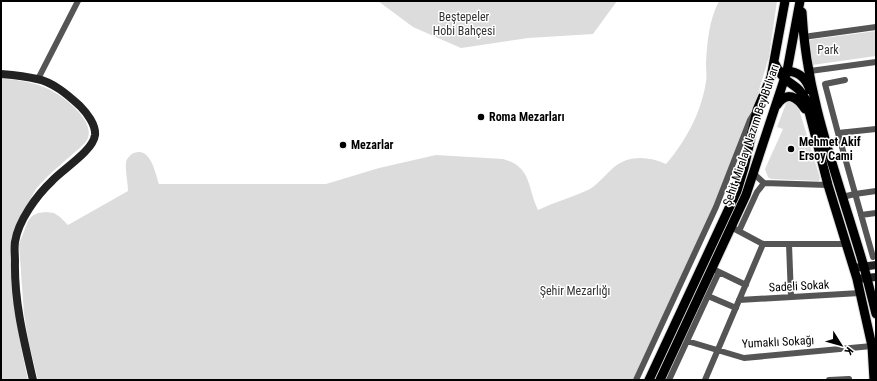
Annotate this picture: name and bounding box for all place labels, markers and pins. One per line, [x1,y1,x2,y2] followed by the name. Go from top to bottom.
[489,110,565,124] place label: Roma Mezarları
[476,112,486,122] marker: Roma Mezarları
[799,135,861,163] place label: Mehmet Akif Ersoy Cami
[351,138,394,152] place label: Mezarlar
[338,140,348,150] marker: Mezarlar
[786,144,796,154] marker: Mehmet Akif Ersoy Cami

